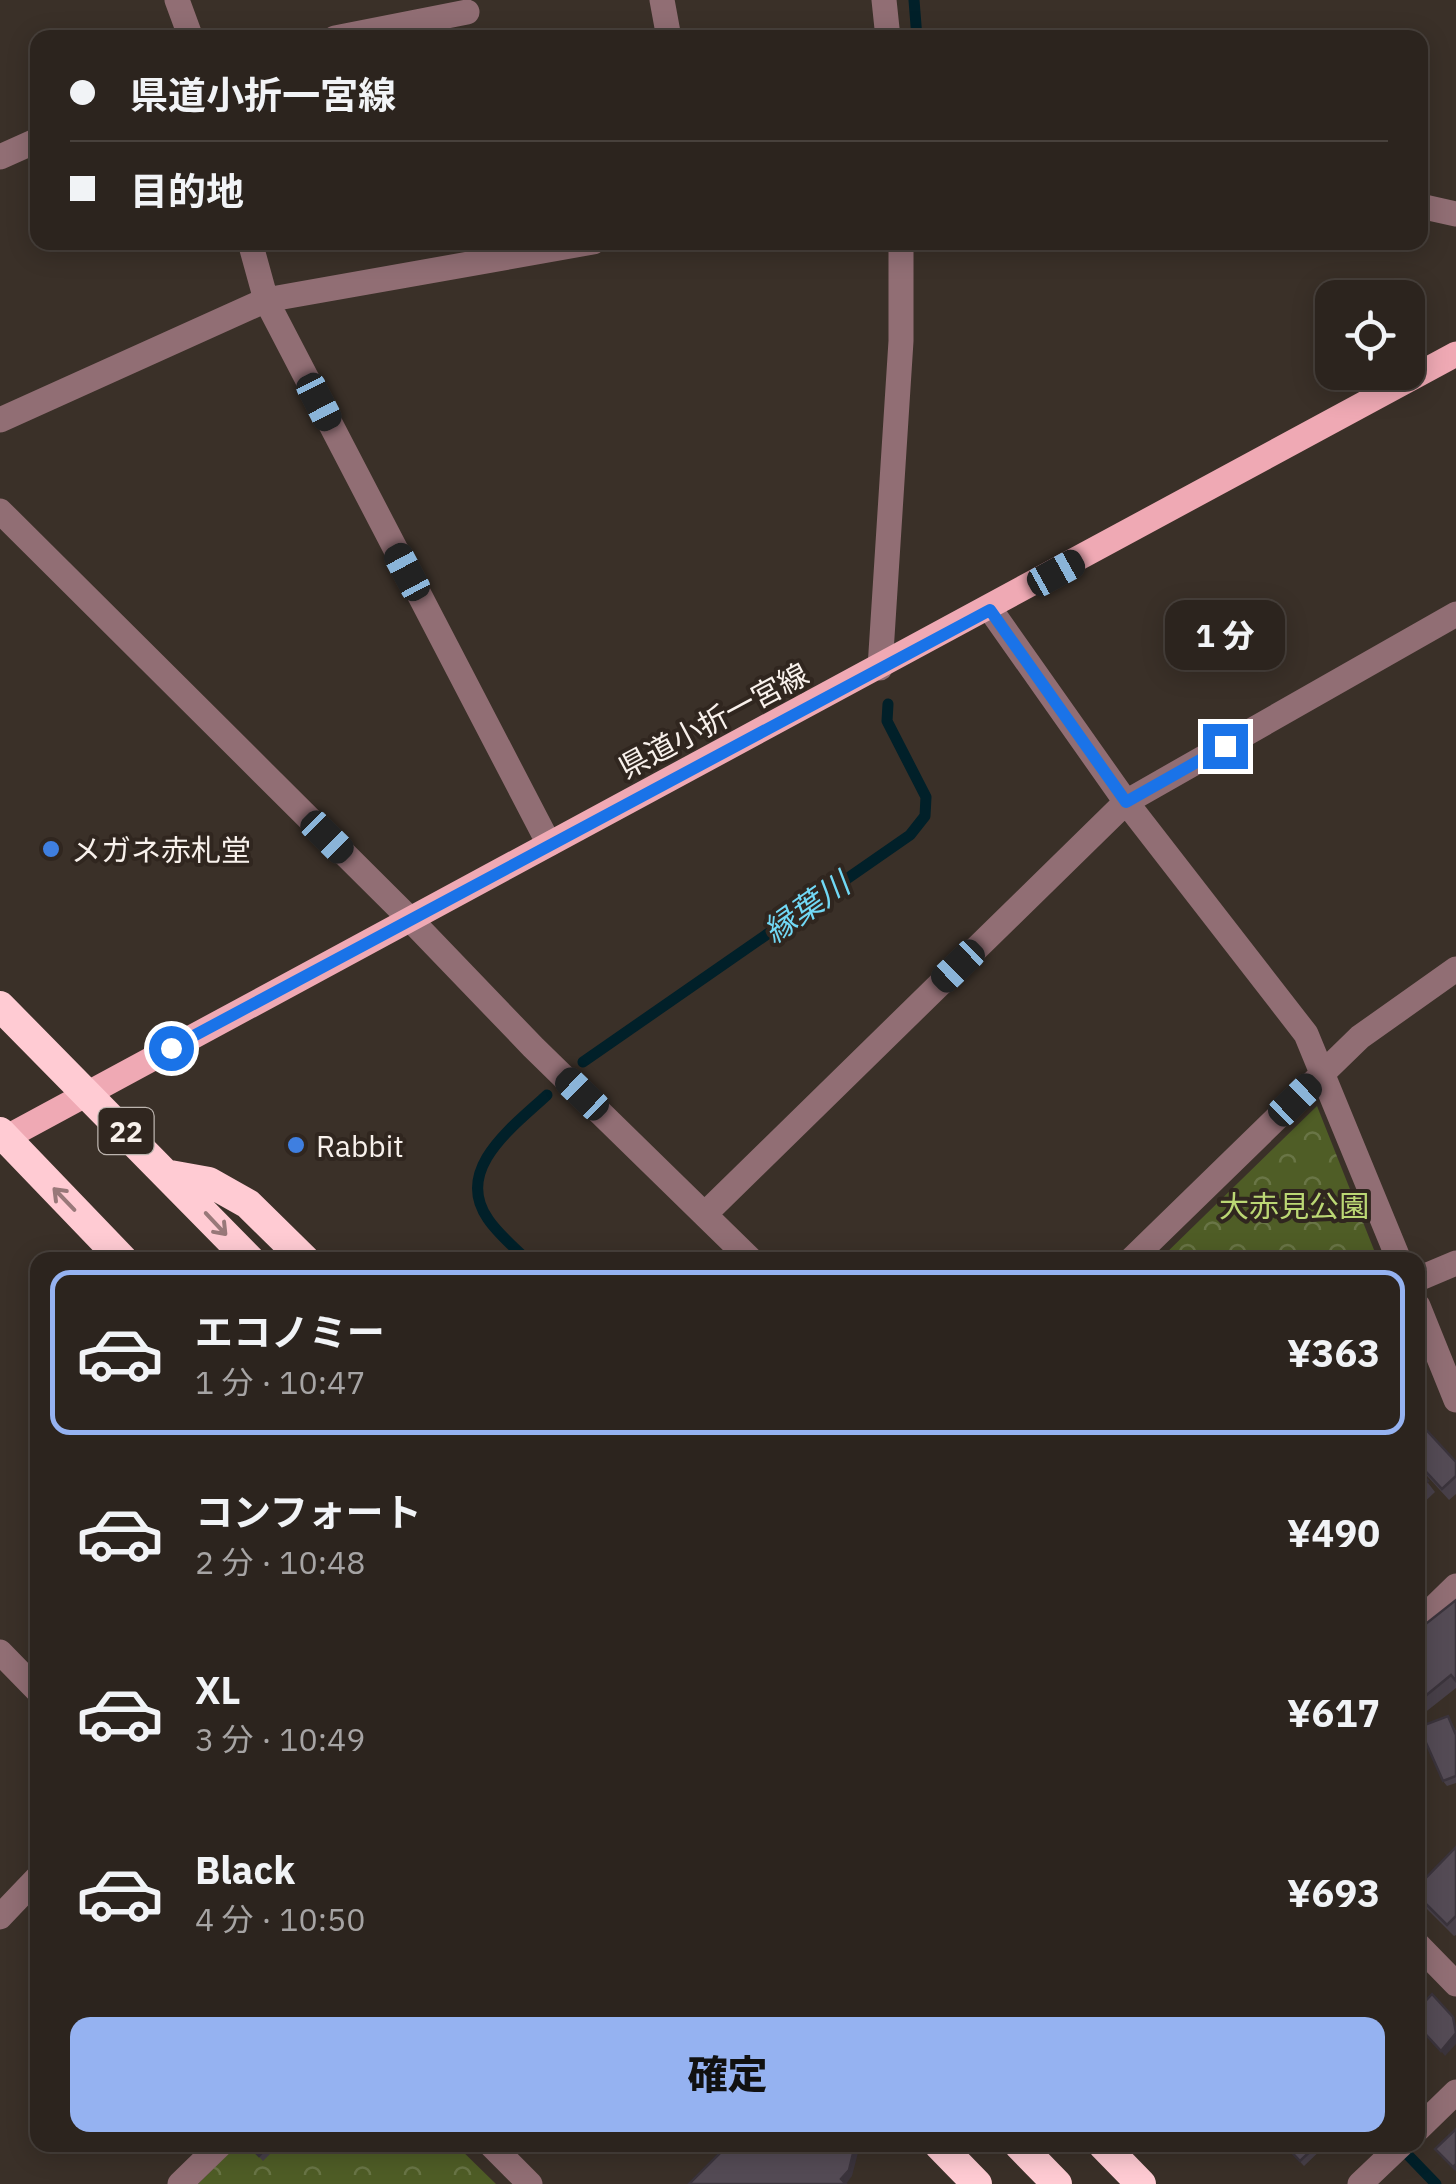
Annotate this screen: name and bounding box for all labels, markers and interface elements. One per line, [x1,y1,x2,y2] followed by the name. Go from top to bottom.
[130,70,396,119] text: 県道小折一宮線
[130,166,244,215] text: 目的地
[1315,280,1425,390] map controls
[1315,280,1425,390] button: locate
[292,368,346,436] car
[380,538,434,606] car
[1022,545,1090,601] car
[1165,601,1285,671] callout: 1 分
[1196,614,1254,656] text: 1 分
[611,653,815,787] street label: 県道小折一宮線
[1203,724,1248,769] route end
[295,805,359,869] car
[71,830,251,869] place label: メガネ赤札堂
[40,838,62,860] marker: メガネ赤札堂
[755,861,860,952] water label: 縁葉川
[926,934,990,998] car
[149,1026,194,1071] route start
[550,1062,614,1126] car
[1263,1068,1327,1132] car
[98,1108,154,1154] road number: 22
[316,1126,404,1165] place label: Rabbit
[285,1134,307,1156] marker: Rabbit
[1219,1186,1369,1225] park label: 大赤見公園
[53,1187,76,1212] one-way arrow
[204,1212,228,1236] one-way arrow
[195,1307,385,1356] text: エコノミー
[75,1308,165,1398] icon: car
[1287,1328,1380,1377] text: ¥363
[195,1361,365,1403] text: 1 分 · 10:47
[195,1487,422,1536] text: コンフォート
[75,1488,165,1578] icon: car
[1287,1508,1380,1557] text: ¥490
[195,1541,365,1583] text: 2 分 · 10:48
[195,1665,241,1714] text: XL
[75,1668,165,1758] icon: car
[1287,1688,1380,1737] text: ¥617
[195,1718,365,1760] text: 3 分 · 10:49
[195,1845,295,1894] text: Black
[75,1848,165,1938] icon: car
[1287,1868,1380,1917] text: ¥693
[195,1898,365,1940] text: 4 分 · 10:50
[70,2017,1385,2132] button: 確定

